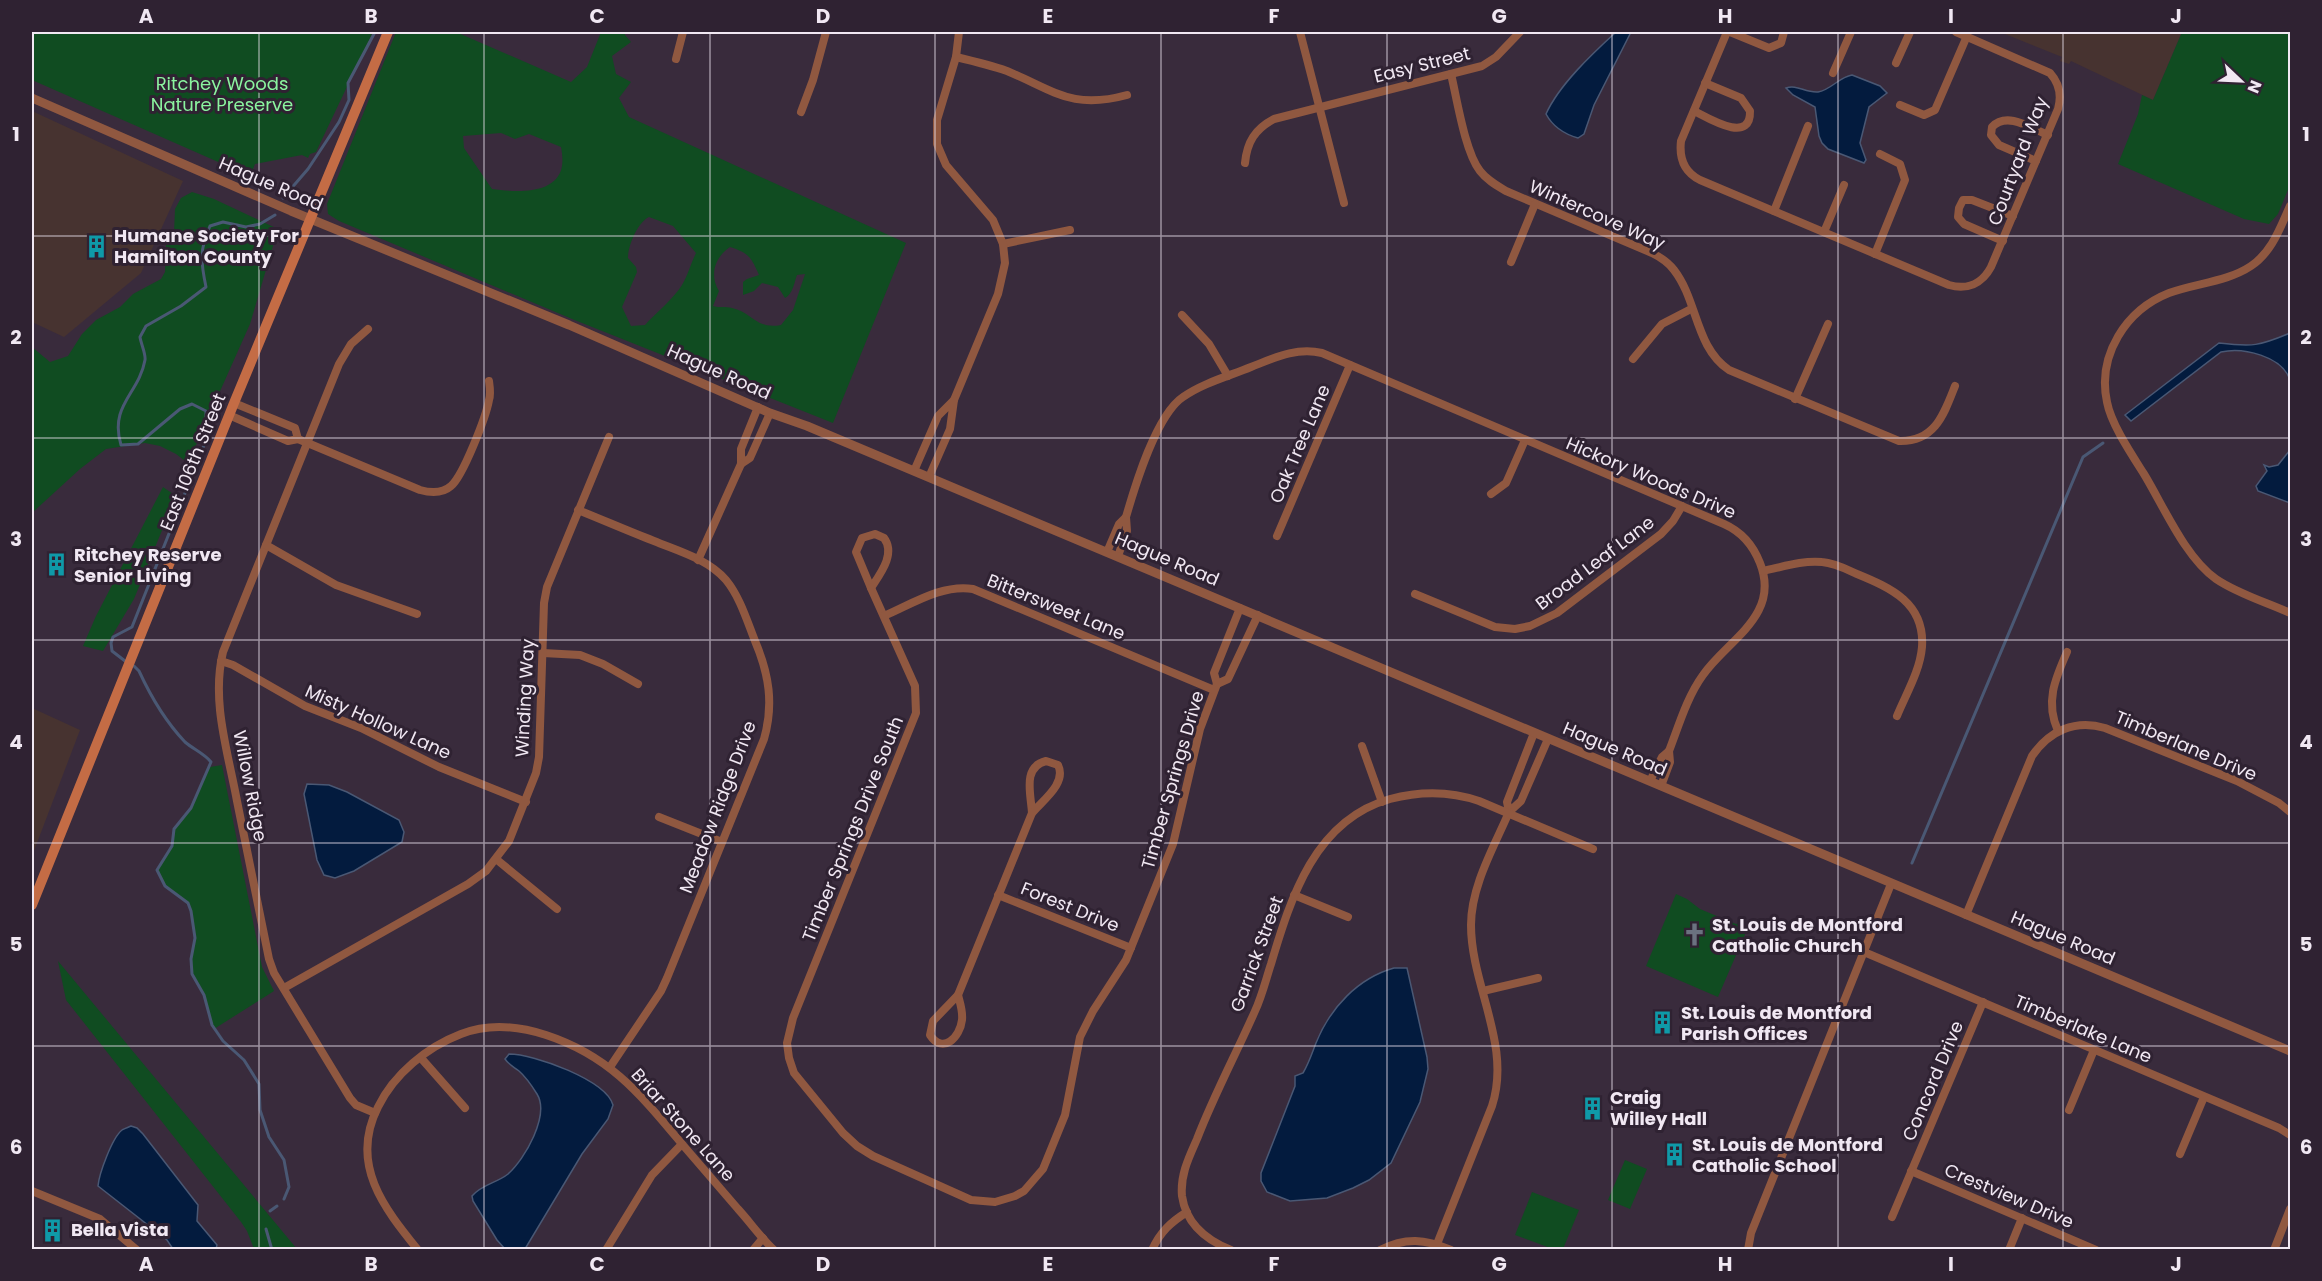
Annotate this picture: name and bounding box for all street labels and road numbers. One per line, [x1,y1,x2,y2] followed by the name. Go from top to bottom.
[1371,40,1473,89] street label: Easy Street
[1981,93,2054,229] street label: Courtyard Way
[215,150,327,217] street label: Hague Road
[1525,173,1669,256] street label: Wintercove Way
[663,338,775,406] street label: Hague Road
[1263,381,1336,507] street label: Oak Tree Lane
[154,389,232,534] street label: East 106th Street
[1562,430,1740,525] street label: Hickory Woods Drive
[1530,510,1659,616] street label: Broad Leaf Lane
[1111,525,1223,592] street label: Hague Road
[983,567,1129,646] street label: Bittersweet Lane
[509,638,540,758] street label: Winding Way
[301,678,455,765] street label: Misty Hollow Lane
[1135,688,1210,872] street label: Timber Springs Drive
[2111,704,2261,787] street label: Timberlane Drive
[796,712,909,945] street label: Timber Springs Drive South
[1559,715,1671,782] street label: Hague Road
[673,717,762,897] street label: Meadow Ridge Drive
[227,728,274,844] street label: Willow Ridge
[1017,875,1123,938] street label: Forest Drive
[1224,892,1289,1015] street label: Garrick Street
[2007,904,2119,971] street label: Hague Road
[2011,988,2156,1069] street label: Timberlake Lane
[1896,1017,1969,1145] street label: Concord Drive
[626,1063,741,1187] street label: Briar Stone Lane
[1941,1157,2078,1234] street label: Crestview Drive

